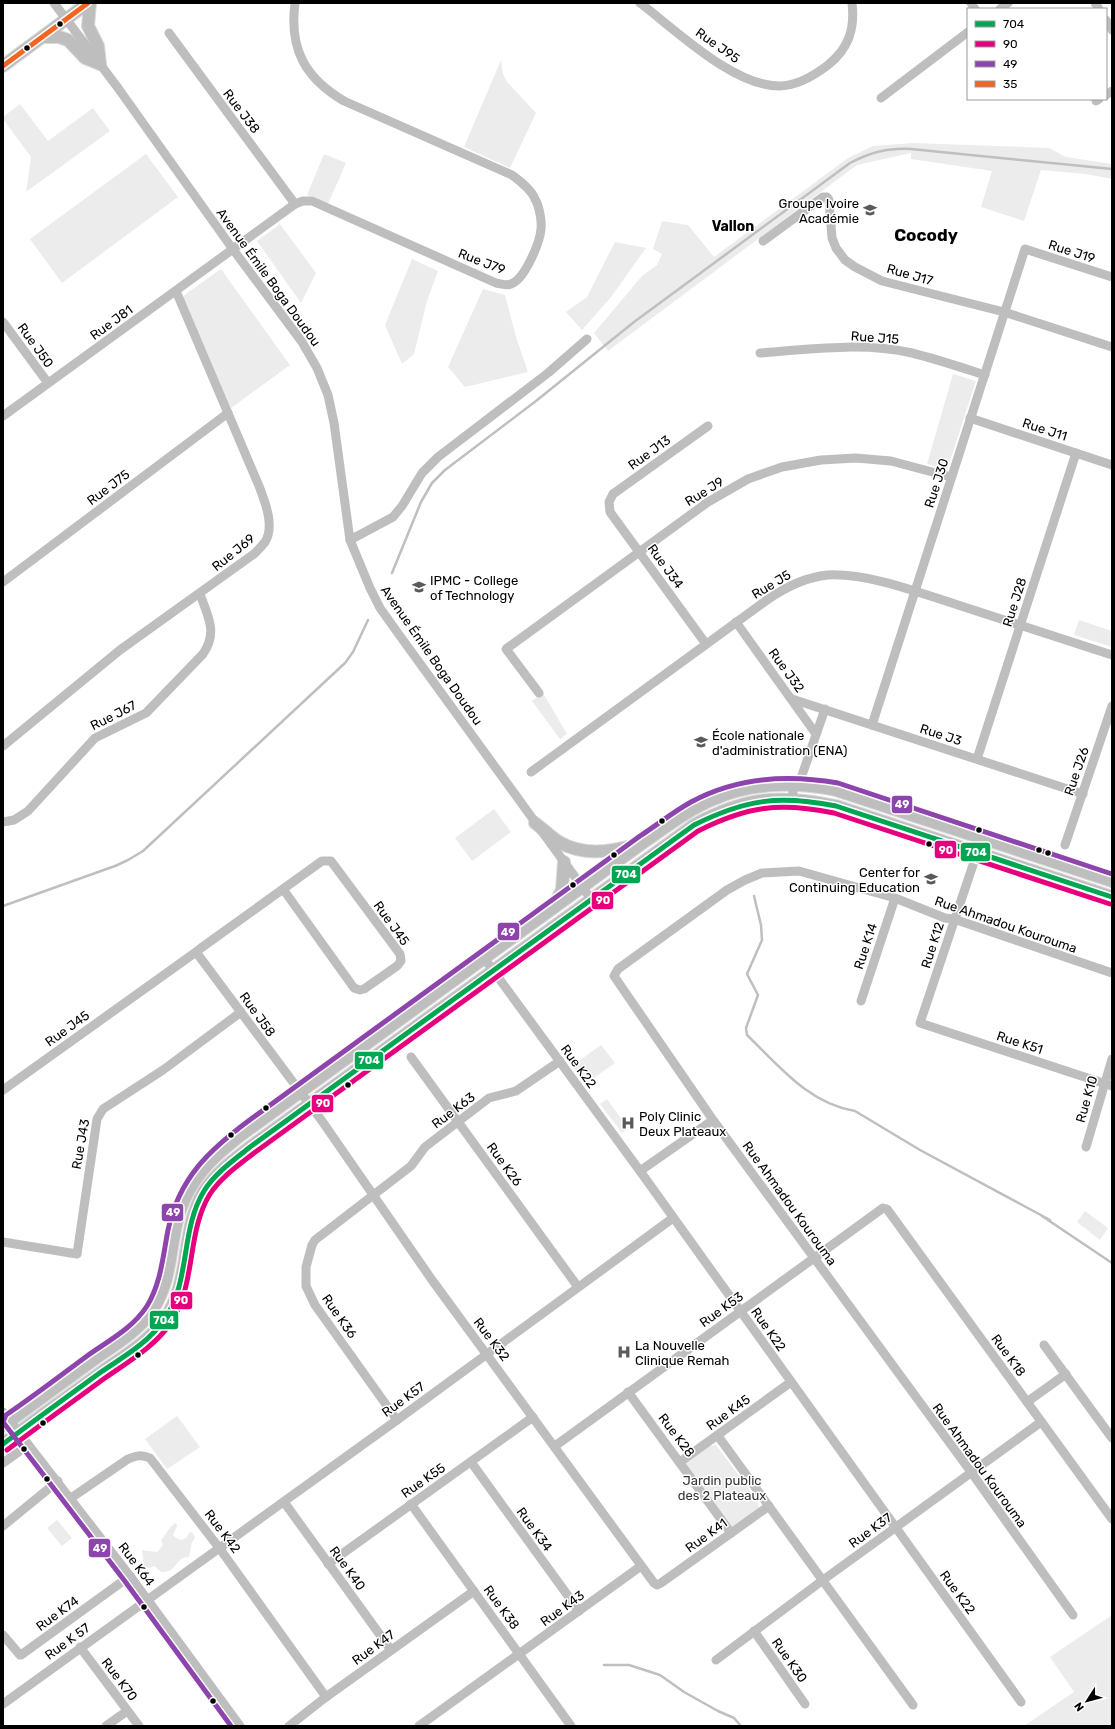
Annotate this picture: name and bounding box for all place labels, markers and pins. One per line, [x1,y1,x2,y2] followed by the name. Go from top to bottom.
[55,19,65,29] unlabelled marker
[22,43,32,53] unlabelled marker
[779,196,859,226] place label: Groupe Ivoire Académie
[862,202,878,218] school or university icon: Groupe Ivoire Académie
[430,573,518,604] place label: IPMC - College of Technology
[411,579,427,595] school or university icon: IPMC - College of Technology
[712,728,847,758] place label: École nationale d'administration (ENA)
[693,734,709,750] school or university icon: École nationale d'administration (ENA)
[657,816,667,826] unlabelled marker
[974,825,984,835] unlabelled marker
[924,839,934,849] unlabelled marker
[1034,845,1044,855] unlabelled marker
[1043,848,1053,858] unlabelled marker
[609,850,619,860] unlabelled marker
[789,865,920,896] place label: Center for Continuing Education
[923,871,939,887] school or university icon: Center for Continuing Education
[568,880,578,890] unlabelled marker
[343,1080,353,1090] unlabelled marker
[261,1103,271,1113] unlabelled marker
[639,1109,726,1139] place label: Poly Clinic Deux Plateaux
[620,1115,636,1131] hospital icon: Poly Clinic Deux Plateaux
[226,1130,236,1140] unlabelled marker
[635,1338,729,1368] place label: La Nouvelle Clinique Remah
[616,1344,632,1360] hospital icon: La Nouvelle Clinique Remah
[133,1350,143,1360] unlabelled marker
[38,1418,48,1428] unlabelled marker
[19,1444,29,1454] unlabelled marker
[42,1474,52,1484] unlabelled marker
[139,1602,149,1612] unlabelled marker
[208,1696,218,1706] unlabelled marker

